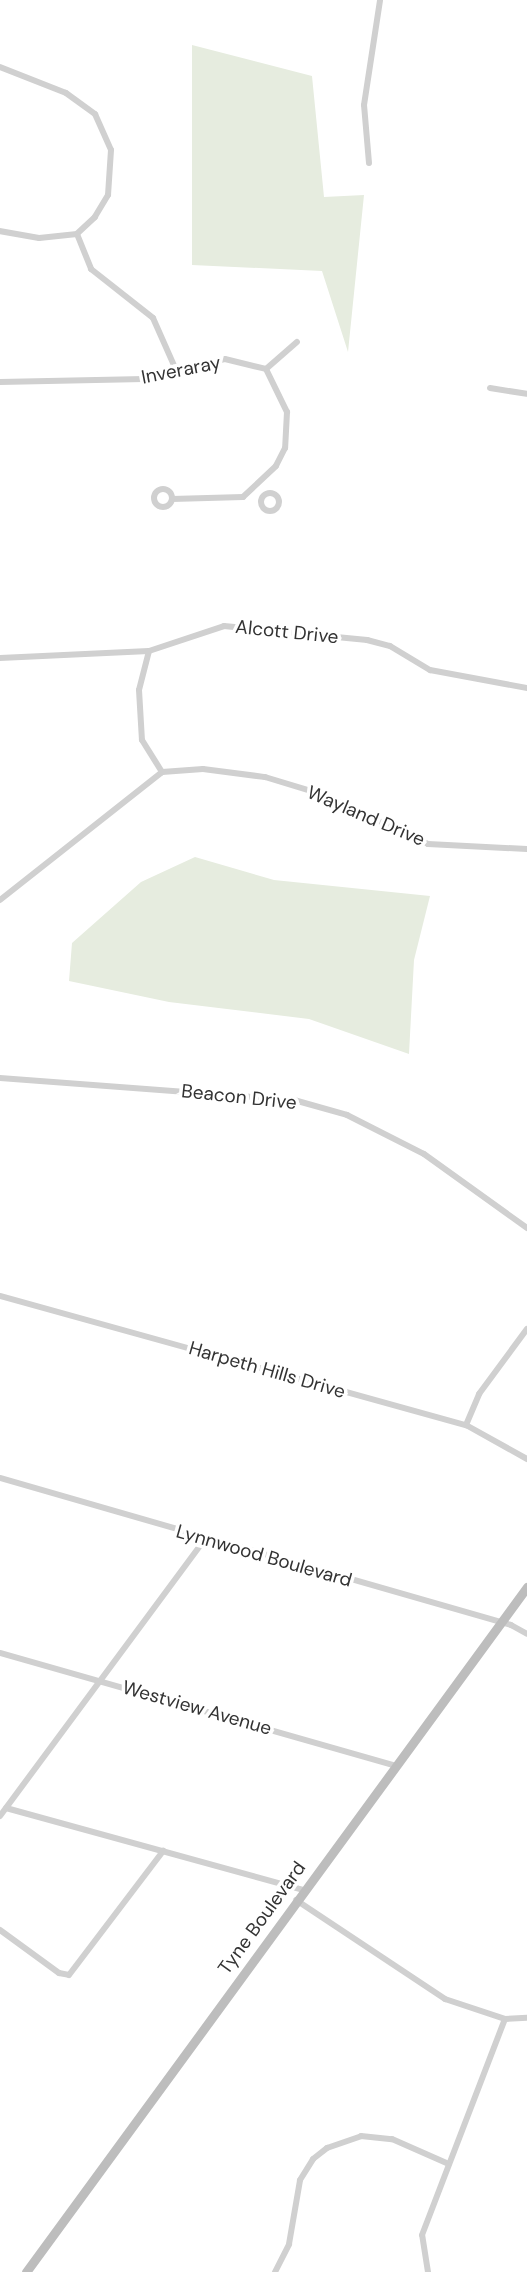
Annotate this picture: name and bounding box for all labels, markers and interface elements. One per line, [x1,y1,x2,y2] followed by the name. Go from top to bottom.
[139,351,223,389] street label: Inveraray
[234,615,340,649] street label: Alcott Drive
[304,781,428,851] street label: Wayland Drive
[180,1080,298,1114] street label: Beacon Drive
[186,1337,348,1403] street label: Harpeth Hills Drive
[174,1520,354,1592] street label: Lynnwood Boulevard
[120,1676,274,1740] street label: Westview Avenue
[213,1857,311,1979] street label: Tyne Boulevard

